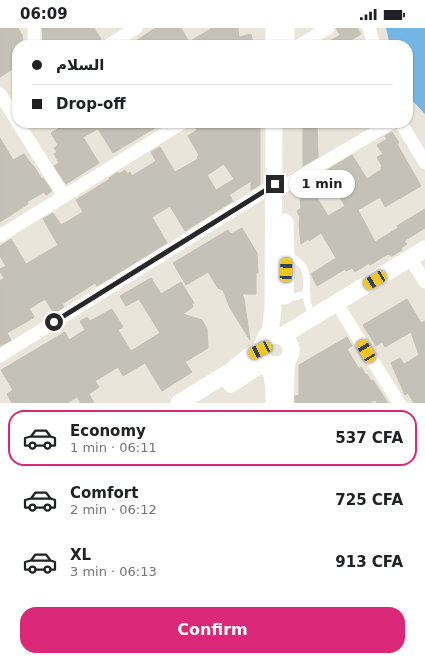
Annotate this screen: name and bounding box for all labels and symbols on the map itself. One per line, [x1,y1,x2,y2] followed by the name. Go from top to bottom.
[289,170,355,198] callout: 1 min
[266,175,284,193] route end
[280,258,292,282] car
[362,269,388,291] car
[45,313,63,331] route start
[355,338,377,364] car
[247,339,273,361] car

